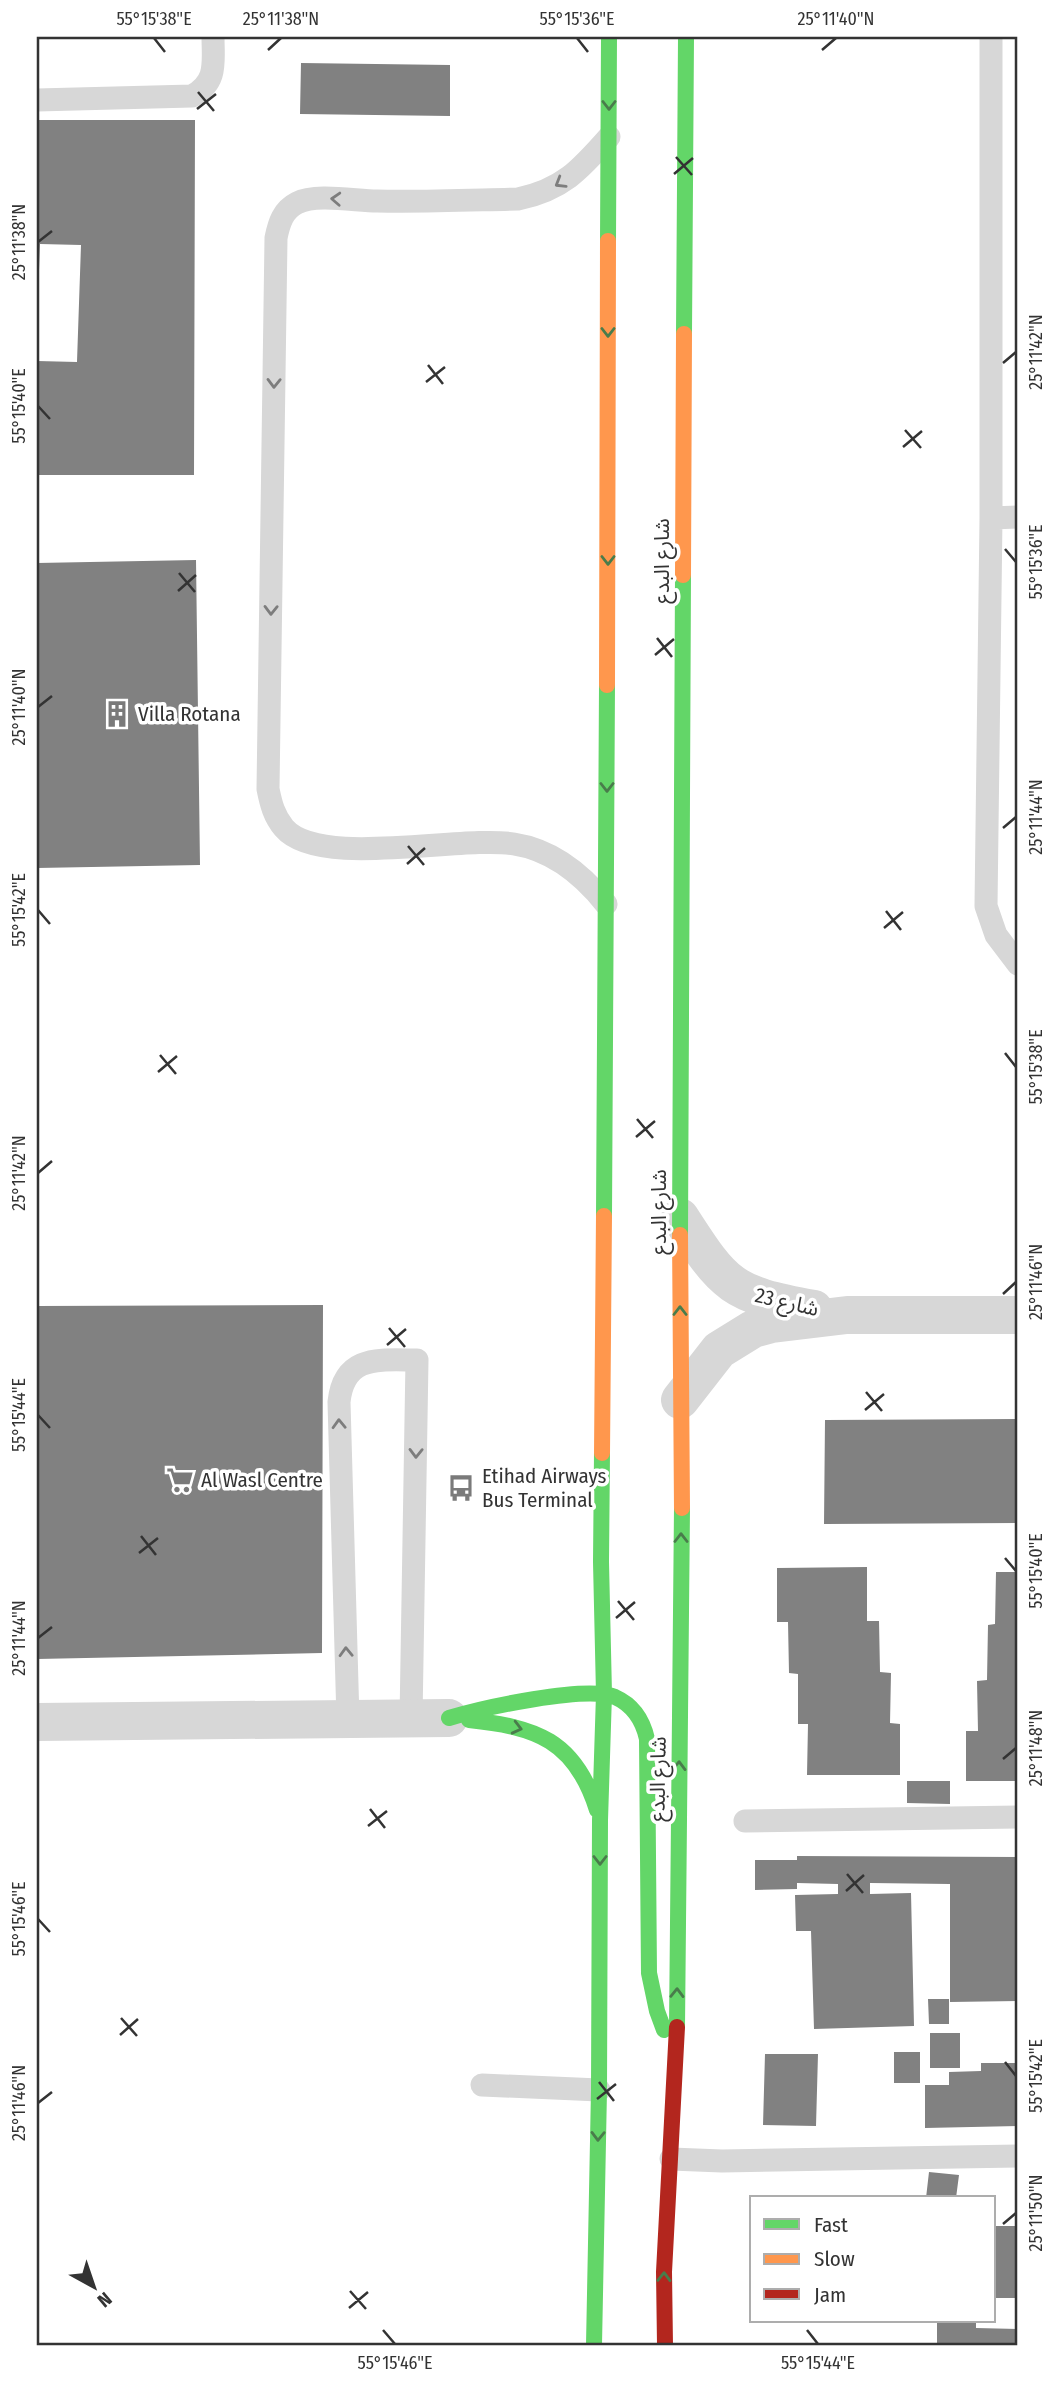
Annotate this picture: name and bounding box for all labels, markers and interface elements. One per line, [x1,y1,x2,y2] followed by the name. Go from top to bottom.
[116,8,192,30] text: 55°15'38"E
[243,8,319,30] text: 25°11'38"N
[539,8,615,30] text: 55°15'36"E
[798,8,874,30] text: 25°11'40"N
[601,100,617,111] one-way arrow
[554,175,567,188] one-way arrow
[330,192,341,207] one-way arrow
[8,204,30,280] text: 25°11'38"N
[1025,314,1047,390] text: 25°11'42"N
[601,327,616,338] one-way arrow
[8,368,30,444] text: 55°15'40"E
[266,378,282,389] one-way arrow
[649,518,677,604] street label: شارع البدع
[1025,524,1047,600] text: 55°15'36"E
[600,555,616,566] one-way arrow
[263,606,279,616] one-way arrow
[8,669,30,745] text: 25°11'40"N
[102,699,132,729] building icon: Villa Rotana
[138,701,241,727] place label: Villa Rotana
[1025,779,1047,855] text: 25°11'44"N
[599,783,615,793] one-way arrow
[8,873,30,947] text: 55°15'42"E
[1025,1029,1047,1105] text: 55°15'38"E
[8,1135,30,1211] text: 25°11'42"N
[646,1169,674,1255] street label: شارع البدع
[1025,1244,1047,1320] text: 25°11'46"N
[752,1282,821,1324] street label: شارع 23
[672,1305,688,1316] one-way arrow
[8,1378,30,1452] text: 55°15'44"E
[332,1419,347,1430] one-way arrow
[408,1448,424,1458] one-way arrow
[482,1463,607,1513] place label: Etihad Airways Bus Terminal
[165,1465,195,1495] supermarket icon: Al Wasl Centre
[201,1467,323,1493] place label: Al Wasl Centre
[446,1473,476,1503] bus stop icon: Etihad Airways Bus Terminal
[674,1532,689,1543] one-way arrow
[1025,1533,1047,1609] text: 55°15'40"E
[8,1600,30,1676] text: 25°11'44"N
[339,1646,354,1657] one-way arrow
[1025,1710,1047,1786] text: 25°11'48"N
[511,1720,523,1734] one-way arrow
[644,1736,674,1822] street label: شارع البدع
[672,1760,687,1771] one-way arrow
[592,1855,608,1866] one-way arrow
[8,1882,30,1956] text: 55°15'46"E
[669,1987,685,1998] one-way arrow
[1025,2039,1047,2113] text: 55°15'42"E
[8,2065,30,2141] text: 25°11'46"N
[591,2131,606,2142] one-way arrow
[1025,2174,1047,2252] text: 25°11'50"N
[750,2196,996,2322] legend
[814,2212,848,2238] text: Fast
[814,2246,855,2272] text: Slow
[60,2252,130,2322] north arrow
[656,2271,672,2282] one-way arrow
[814,2282,846,2308] text: Jam
[93,2287,116,2312] text: N
[358,2352,432,2374] text: 55°15'46"E
[781,2352,855,2374] text: 55°15'44"E

